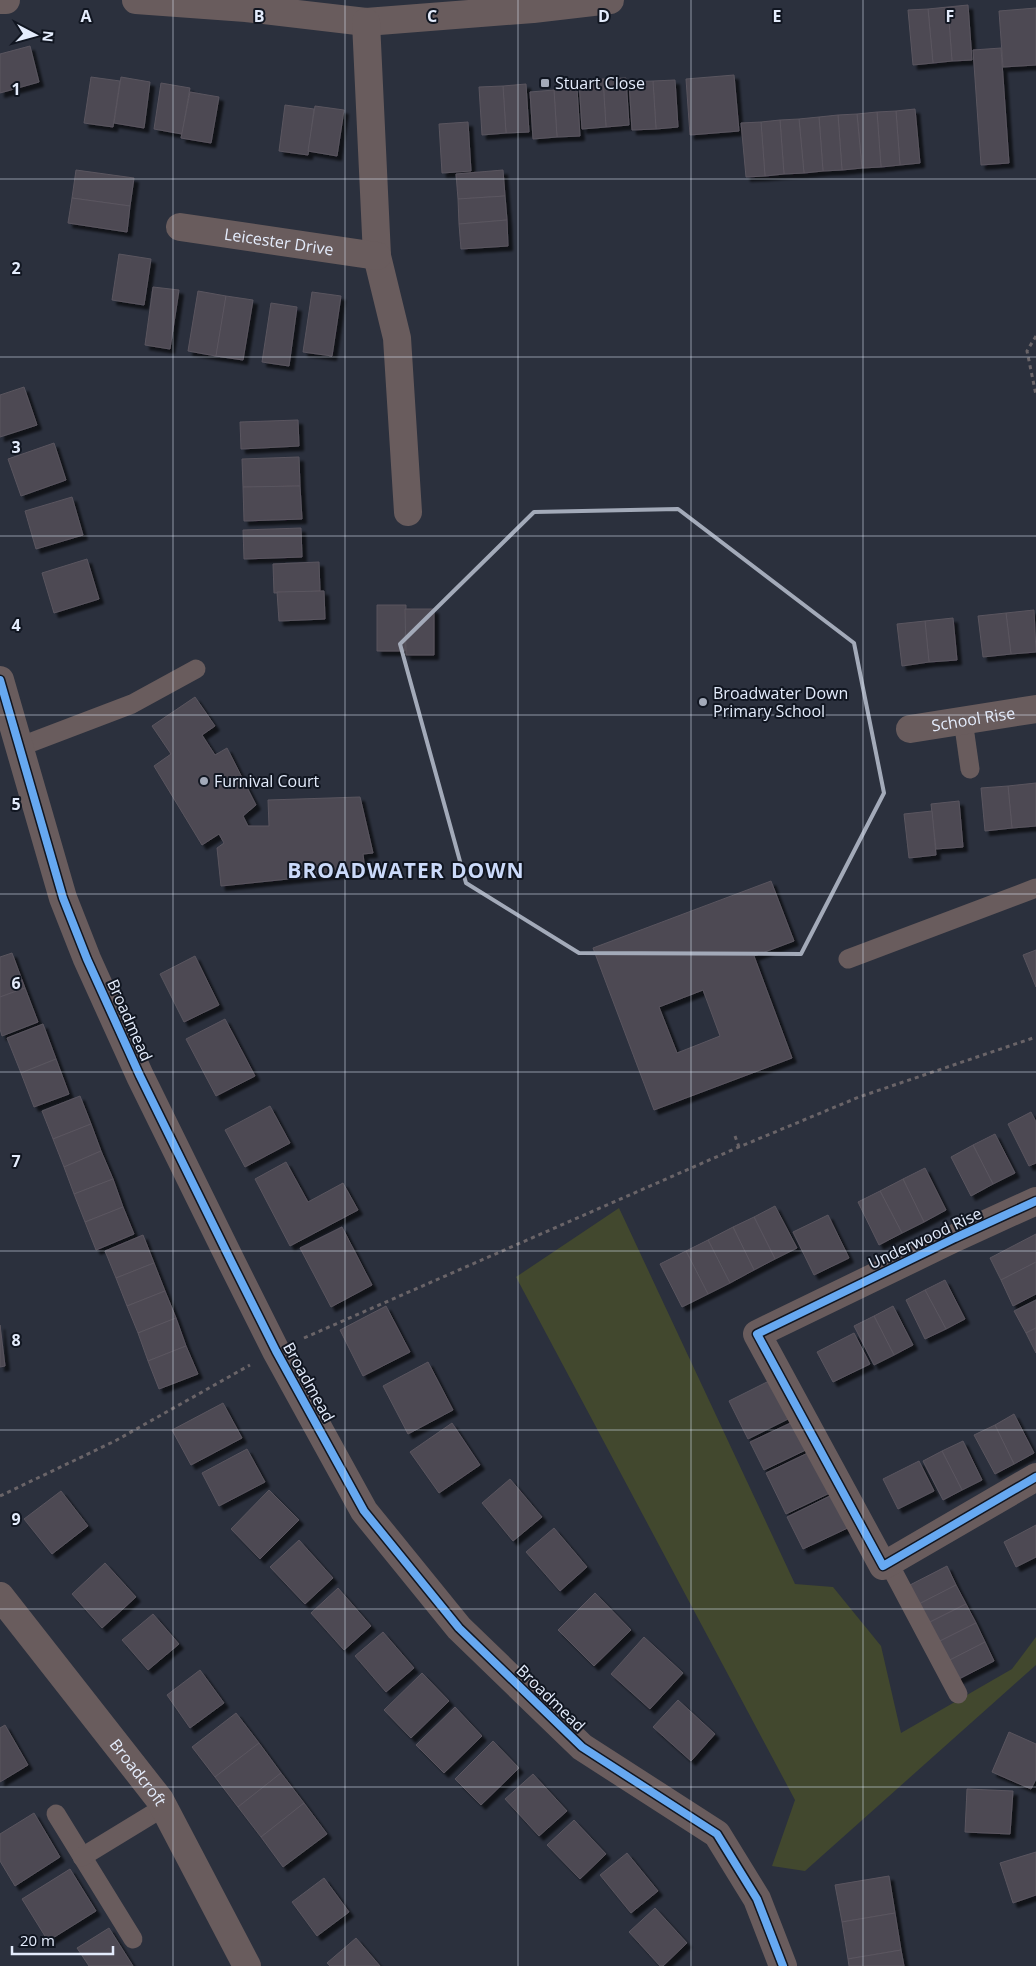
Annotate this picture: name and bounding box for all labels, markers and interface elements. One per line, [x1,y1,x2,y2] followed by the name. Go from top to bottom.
[80,5,92,27] text: A
[254,5,264,27] text: B
[427,5,437,27] text: C
[598,5,610,27] text: D
[773,5,782,27] text: E
[946,5,954,27] text: F
[10,10,60,60] north arrow
[38,30,58,43] text: N
[555,72,645,94] place label: Stuart Close
[539,77,551,89] marker: Stuart Close
[11,78,21,100] text: 1
[223,223,335,260] street label: Leicester Drive
[11,257,21,279] text: 2
[11,436,21,458] text: 3
[11,614,21,636] text: 4
[713,682,848,722] place label: Broadwater Down Primary School
[697,696,709,708] marker: Broadwater Down Primary School
[930,701,1017,736] street label: School Rise
[214,770,320,792] place label: Furnival Court
[198,775,210,787] marker: Furnival Court
[11,793,21,815] text: 5
[287,856,525,884] district label: BROADWATER DOWN
[11,972,21,994] text: 6
[102,975,158,1065] street label: Broadmead
[11,1150,21,1172] text: 7
[865,1202,985,1274] street label: Underwood Rise
[11,1329,21,1351] text: 8
[278,1338,340,1426] street label: Broadmead
[11,1508,21,1530] text: 9
[512,1660,590,1736] street label: Broadmead
[105,1734,172,1810] street label: Broadcroft
[12,1924,114,1956] scale bar
[20,1930,55,1950] text: 20 m

